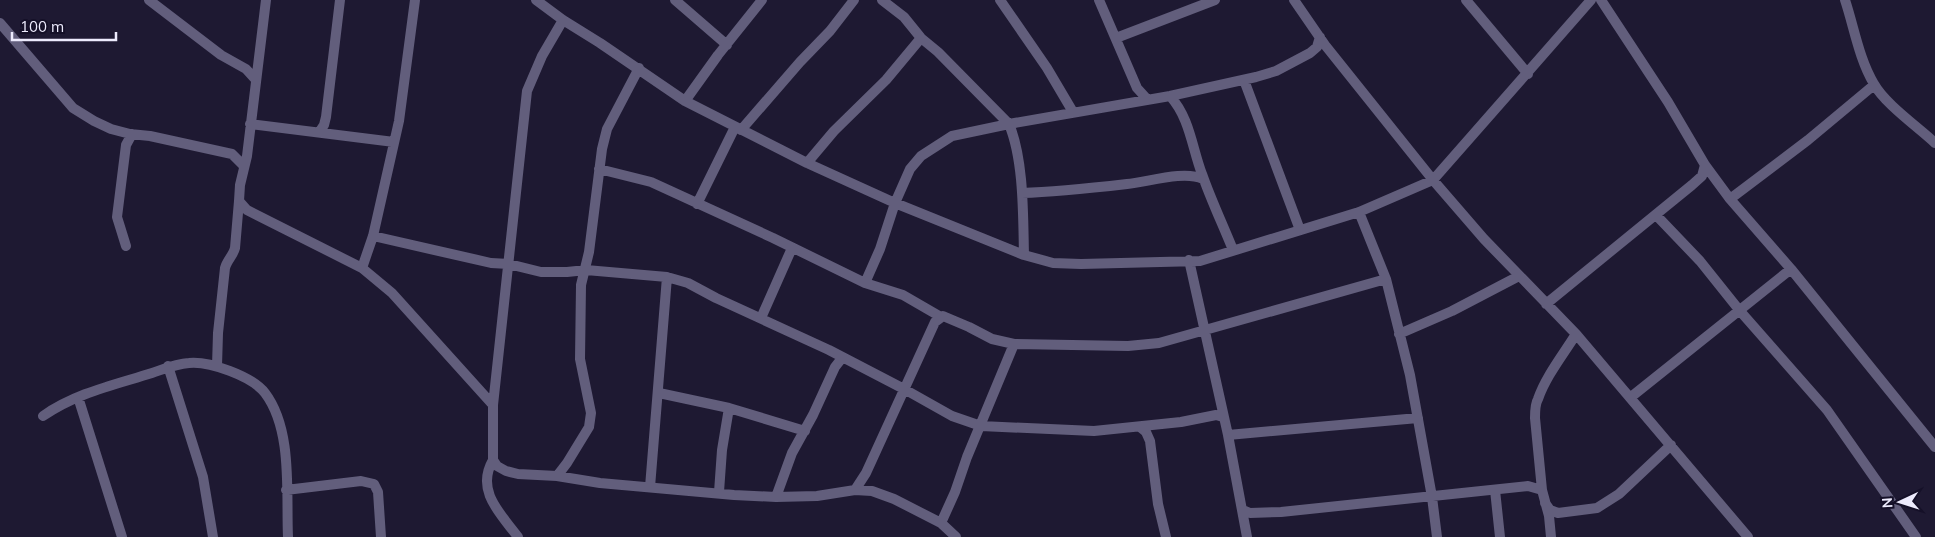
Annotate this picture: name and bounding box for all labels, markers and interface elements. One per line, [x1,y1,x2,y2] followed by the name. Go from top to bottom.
[12,10,116,42] scale bar
[20,17,64,36] text: 100 m
[1875,477,1925,527] north arrow
[1878,497,1896,509] text: N

